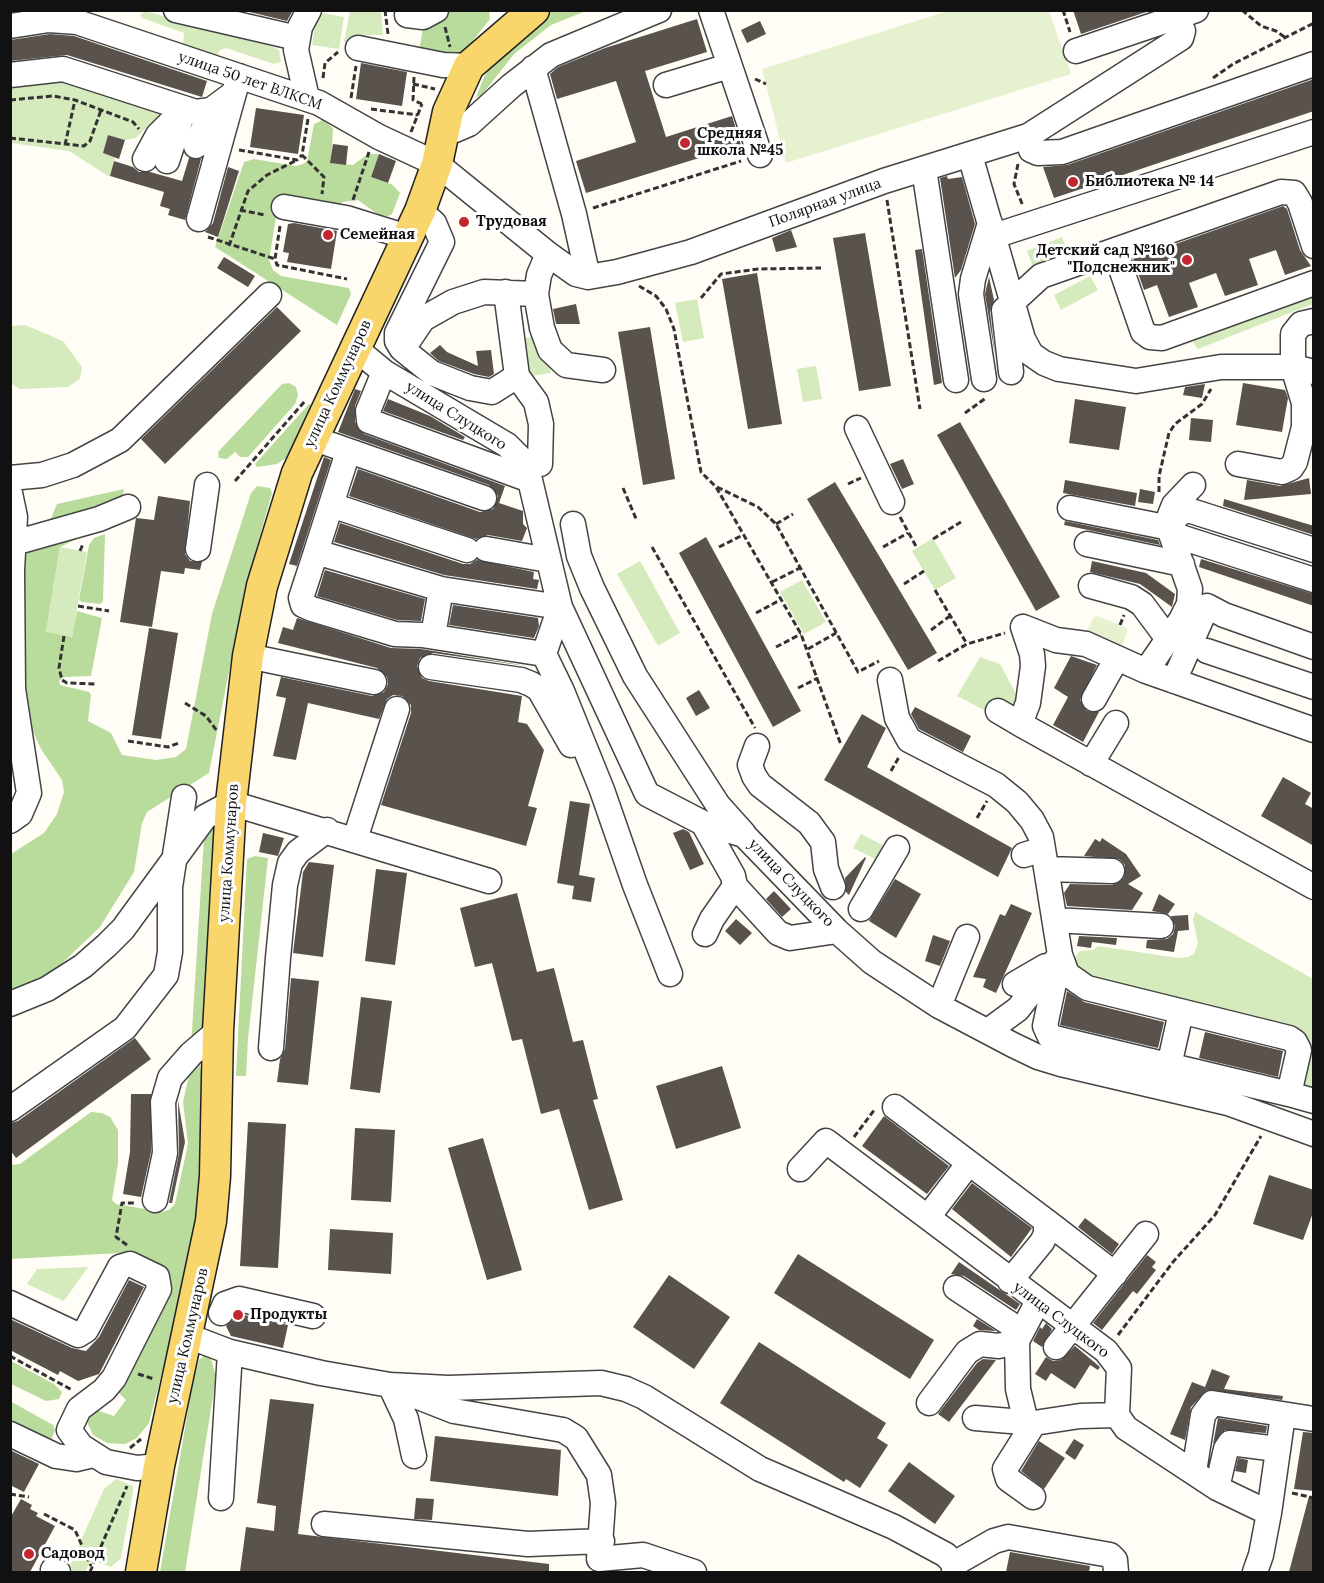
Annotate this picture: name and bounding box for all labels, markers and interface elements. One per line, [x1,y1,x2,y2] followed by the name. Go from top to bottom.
[176,48,324,114] street label: улица 50 лет ВЛКСМ
[697,125,783,160] place label: Средняя школа №45
[678,136,692,150] marker: Средняя школа №45
[1085,173,1214,191] place label: Библиотека № 14
[766,174,884,232] street label: Полярная улица
[1066,175,1080,189] marker: Библиотека № 14
[476,213,547,231] place label: Трудовая
[457,215,471,229] marker: Трудовая
[340,226,415,244] place label: Семейная
[321,228,335,242] marker: Семейная
[1036,242,1175,277] place label: Детский сад №160 "Подснежник"
[1180,253,1194,267] marker: Детский сад №160 "Подснежник"
[301,317,375,451] street label: улица Коммунаров
[402,378,510,454] street label: улица Слуцкого
[215,783,243,923] street label: улица Коммунаров
[744,835,838,931] street label: улица Слуцкого
[164,1266,212,1406] street label: улица Коммунаров
[1009,1278,1113,1362] street label: улица Слуцкого
[250,1306,327,1324] place label: Продукты
[231,1308,245,1322] marker: Продукты
[41,1545,105,1563] place label: Садовод
[22,1547,36,1561] marker: Садовод

